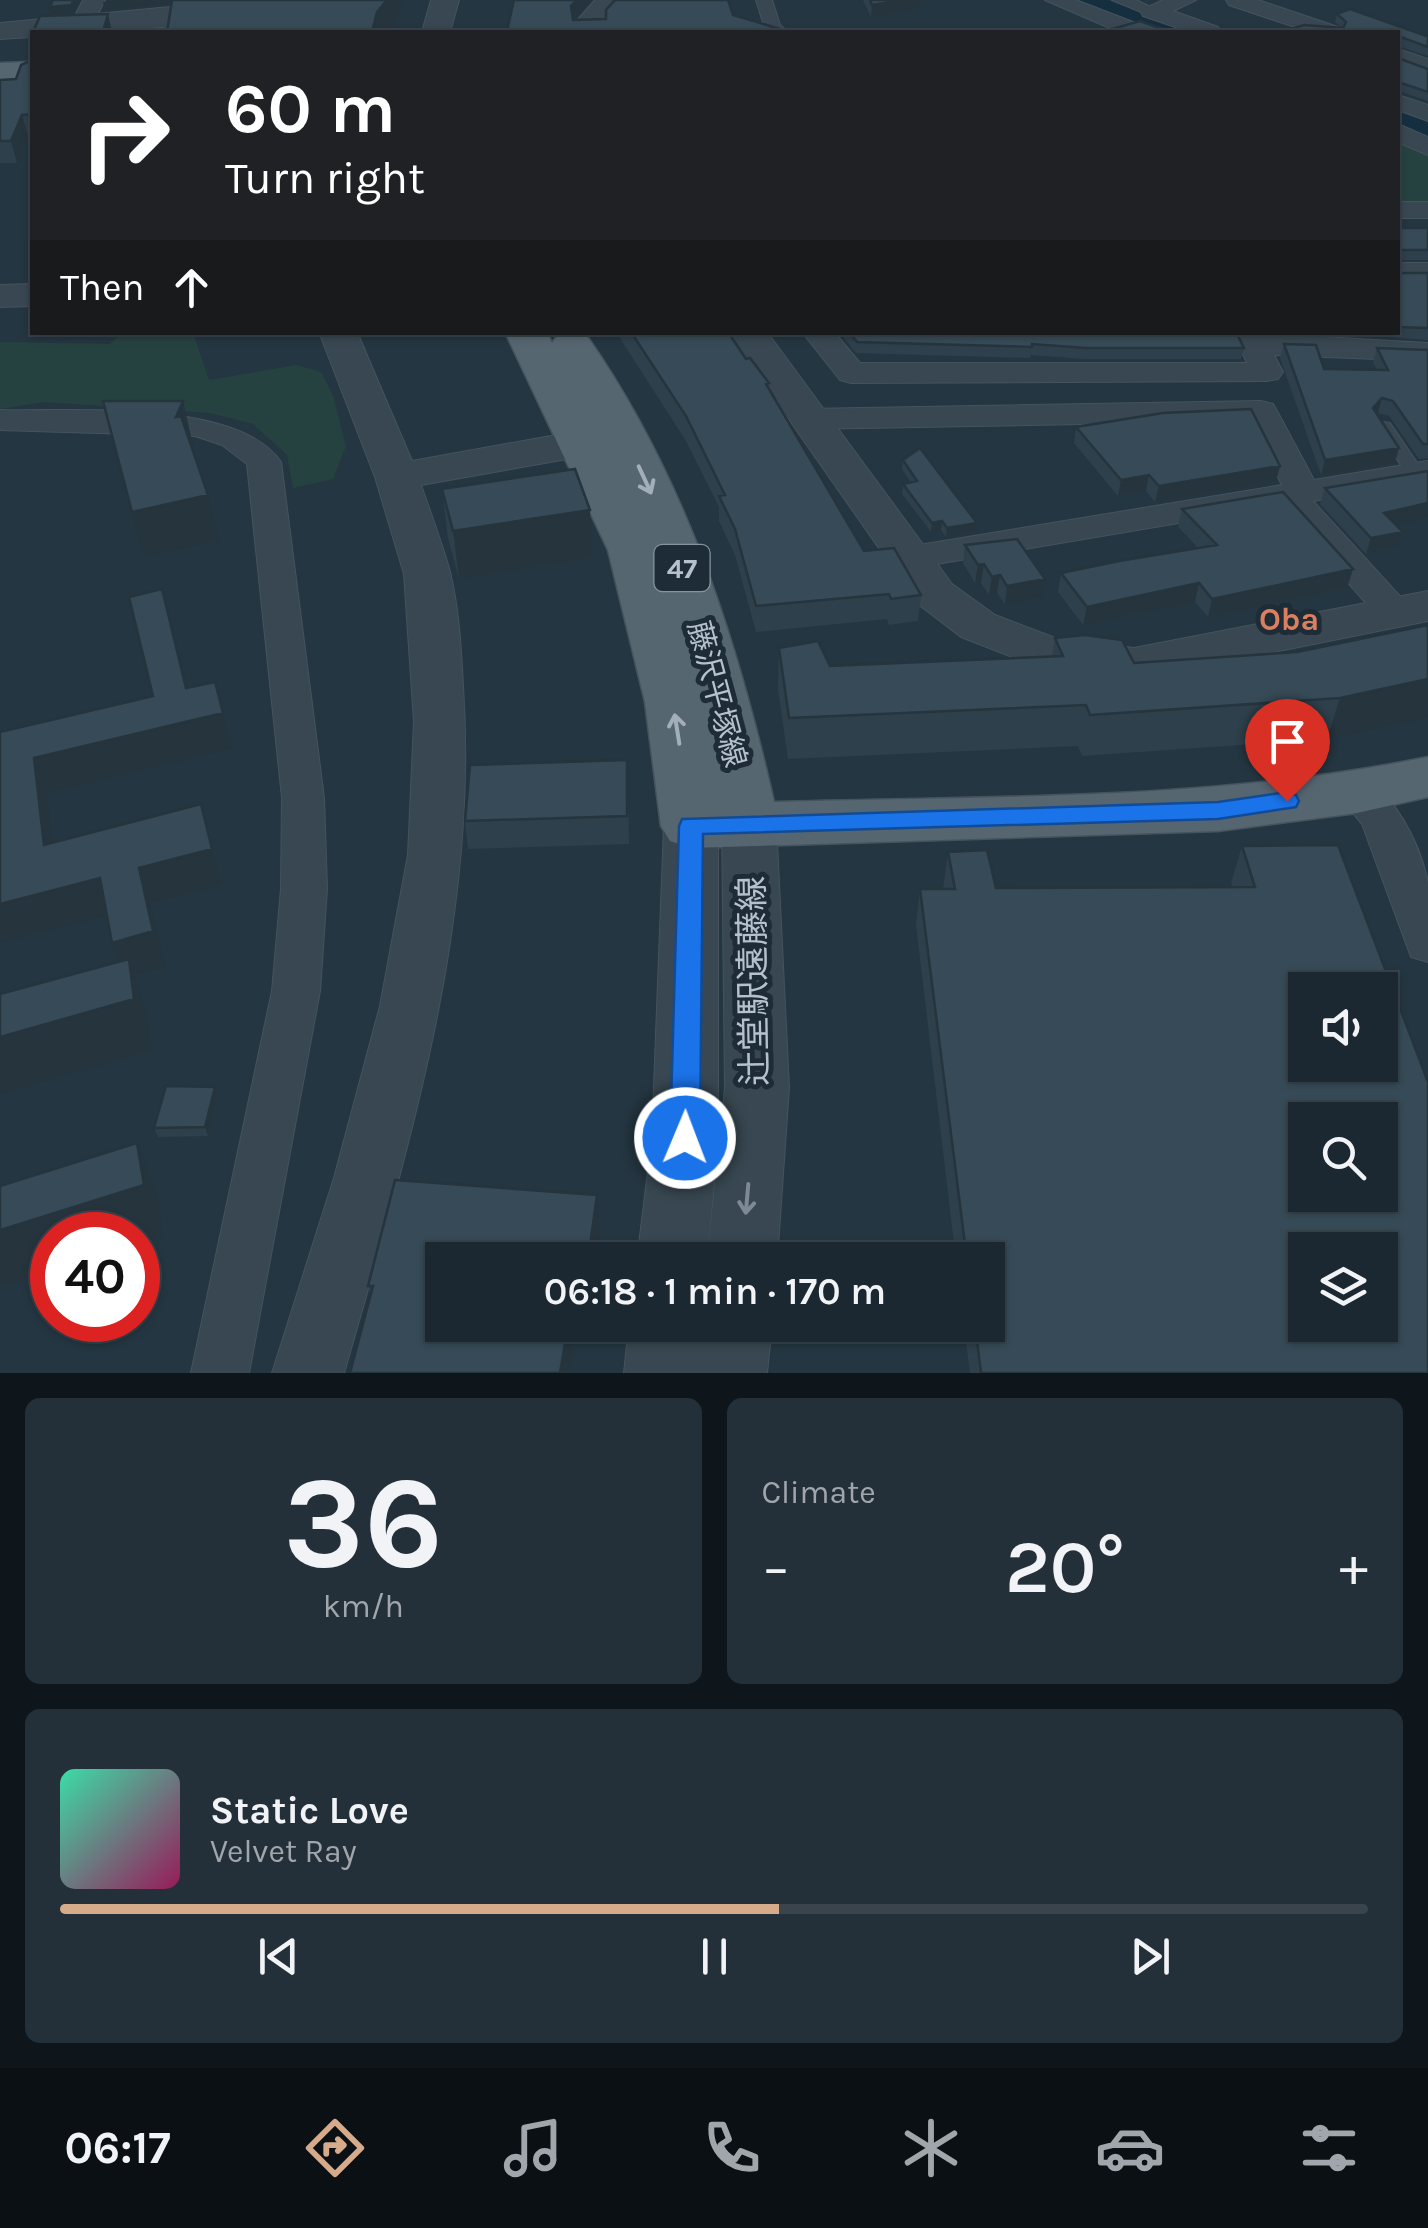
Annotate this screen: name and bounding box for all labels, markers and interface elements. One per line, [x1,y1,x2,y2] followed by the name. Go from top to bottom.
[225,68,396,150] text: 60 m
[60,70,190,200] icon: right
[225,152,425,204] text: Turn right
[164,260,219,315] icon: ahead
[60,265,144,310] text: Then
[637,464,655,494] one-way arrow
[654,545,710,591] road number: 47
[1259,601,1319,638] district label: Oba
[680,617,754,771] street label: 藤沢平塚線
[1245,699,1330,802] pin
[667,713,685,746] one-way arrow
[1260,714,1315,769] icon: arrive
[731,876,776,1086] street label: 辻堂駅遠藤線
[1288,972,1398,1342] map controls
[1288,972,1398,1082] button: sound
[633,1086,737,1190] position arrow
[1288,1102,1398,1212] button: search
[738,1182,757,1214] one-way arrow
[30,1212,160,1342] speed limit sign: 40
[1288,1232,1398,1342] button: layers
[544,1269,886,1314] text: 06:18 · 1 min · 170 m
[283,1447,443,1599] text: 36
[762,1474,876,1511] text: Climate
[1005,1523,1125,1611] text: 20°
[762,1535,790,1599] text: −
[1339,1535,1368,1599] text: +
[323,1588,404,1625] text: km/h
[210,1788,409,1833] text: Static Love
[210,1833,357,1870] text: Velvet Ray
[251,1929,306,1984] icon: previous
[687,1929,742,1984] icon: pause
[1123,1929,1178,1984] icon: next
[300,2113,370,2183] icon: directions
[498,2113,568,2183] icon: music
[697,2113,767,2183] icon: phone
[896,2113,966,2183] icon: climate
[1095,2113,1165,2183] icon: car
[1294,2113,1364,2183] icon: filters
[64,2122,171,2174] text: 06:17

